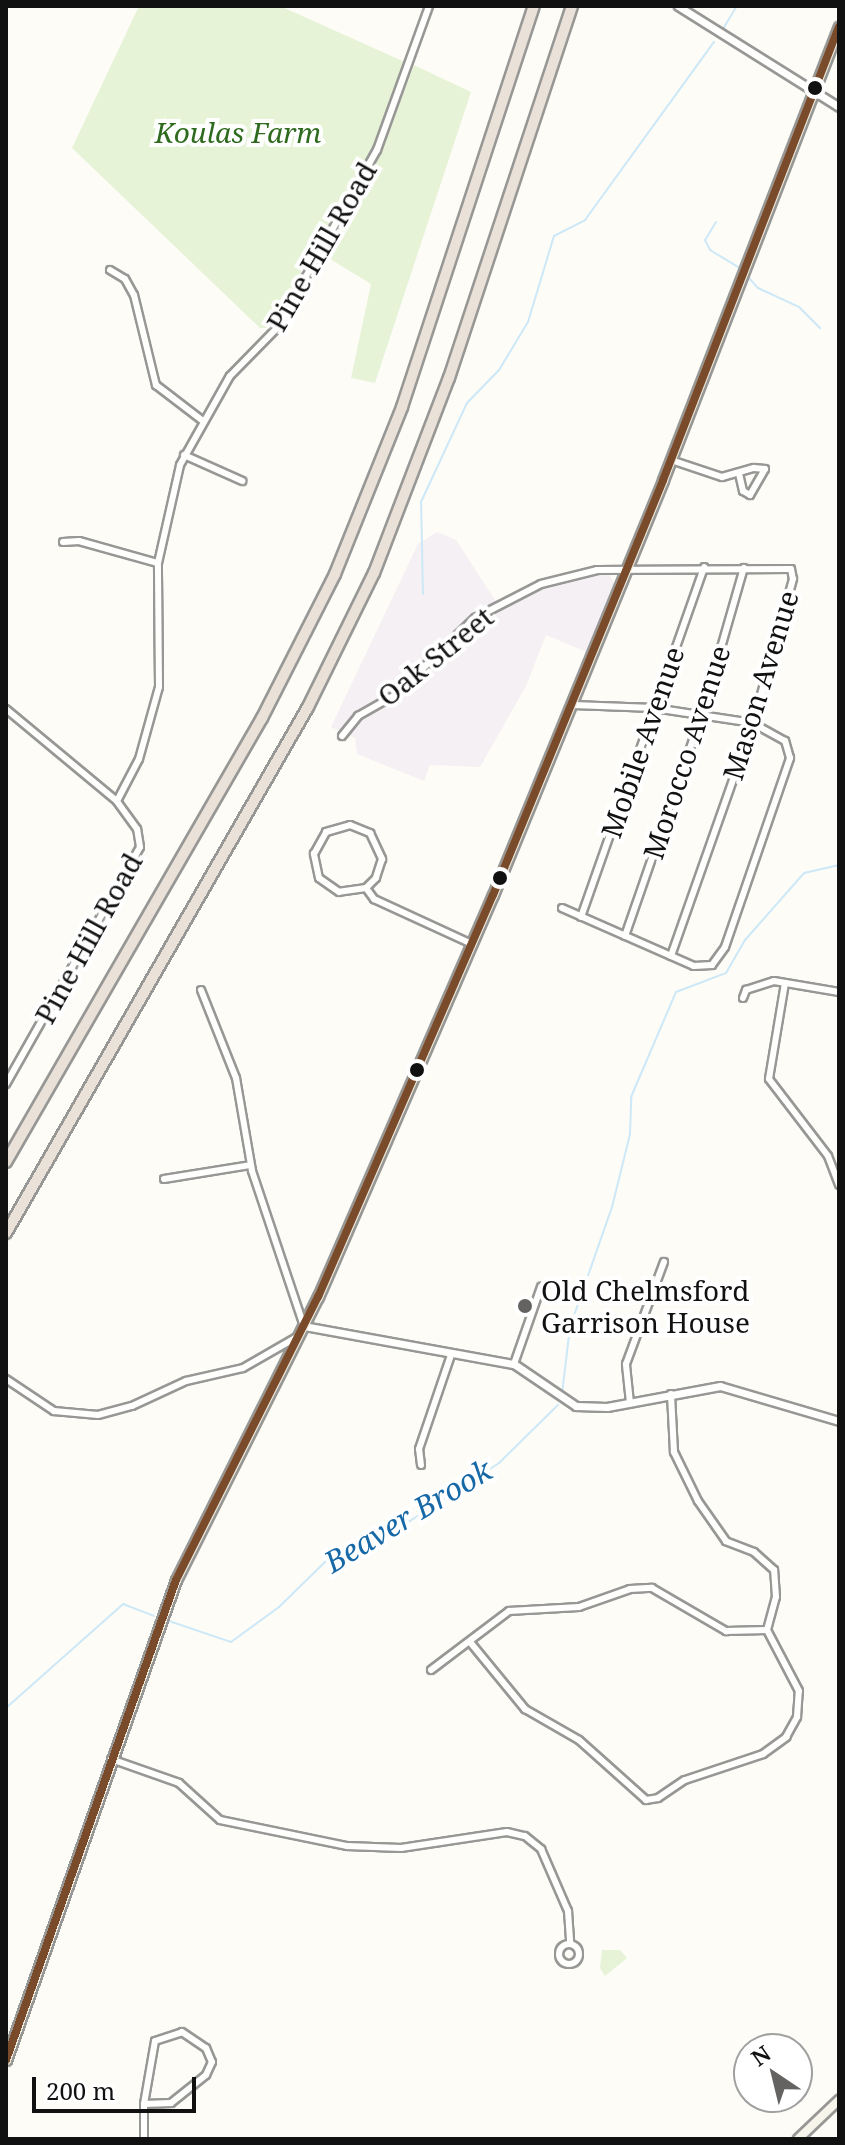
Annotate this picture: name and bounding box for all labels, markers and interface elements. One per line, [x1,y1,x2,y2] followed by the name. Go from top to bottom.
[807,80,823,96] unlabelled marker
[155,115,321,149] park label: Koulas Farm
[259,156,383,336] street label: Pine Hill Road
[715,586,805,784] street label: Mason Avenue
[371,599,499,713] street label: Oak Street
[636,641,736,863] street label: Morocco Avenue
[594,642,690,842] street label: Mobile Avenue
[27,847,149,1029] street label: Pine Hill Road
[492,870,508,886] unlabelled marker
[409,1062,425,1078] unlabelled marker
[541,1273,750,1339] place label: Old Chelmsford Garrison House
[516,1297,534,1315] marker: Old Chelmsford Garrison House
[318,1452,498,1580] water label: Beaver Brook
[733,2033,813,2113] north arrow
[745,2038,776,2072] text: N
[36,2061,200,2111] scale bar
[46,2074,115,2107] text: 200 m

